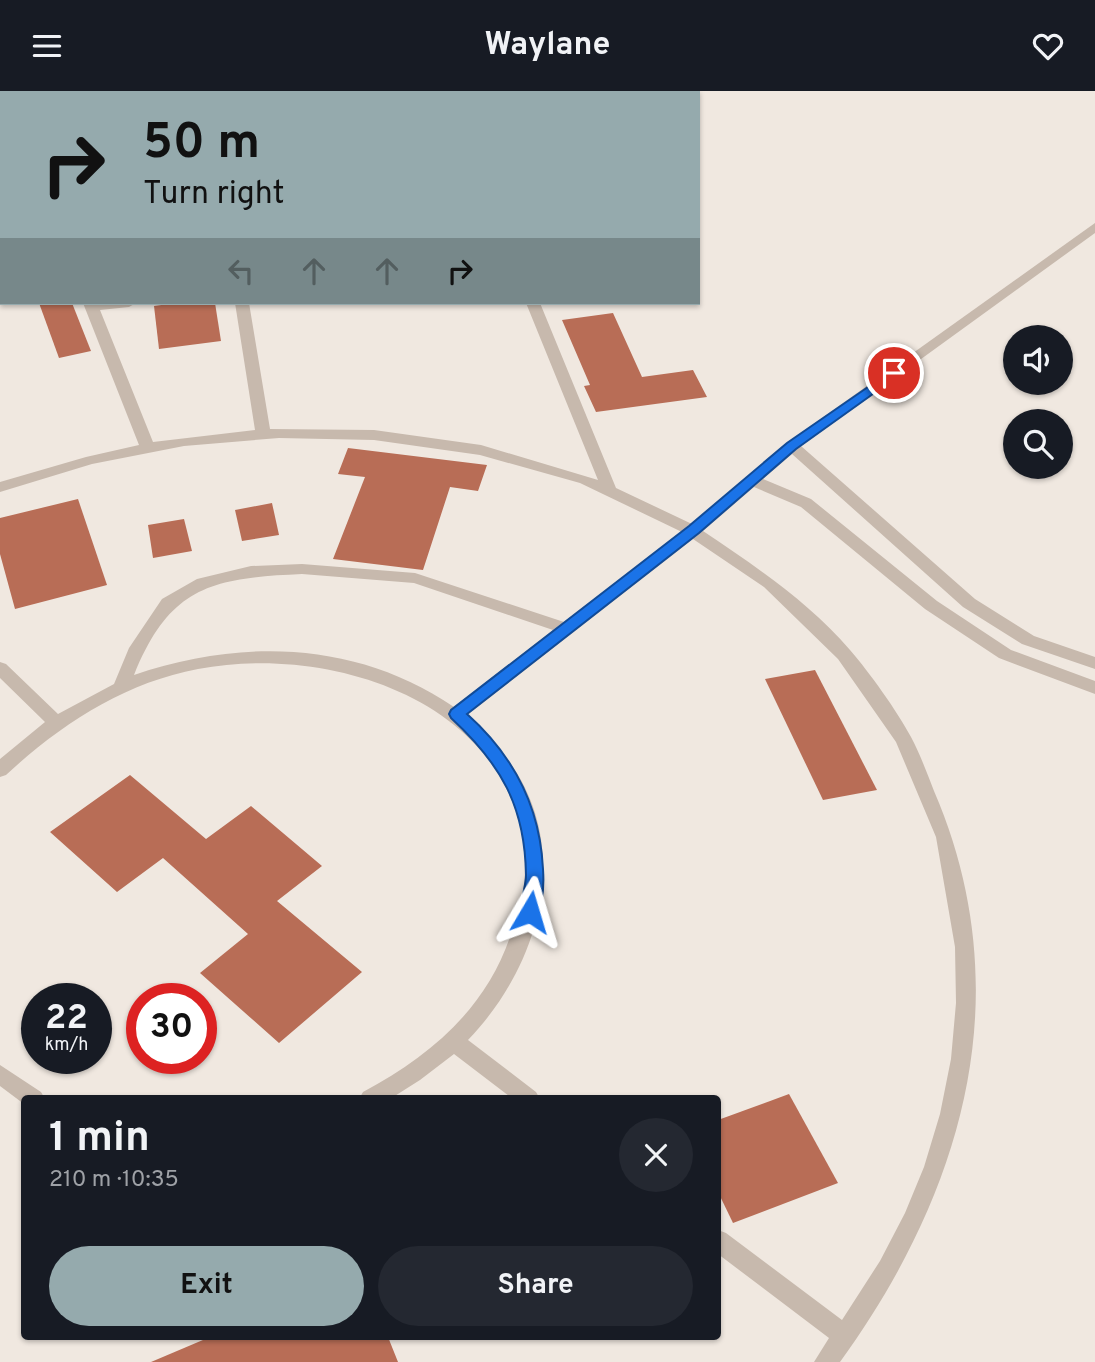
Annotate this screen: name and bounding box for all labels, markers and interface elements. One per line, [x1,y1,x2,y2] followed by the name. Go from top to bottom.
[485,26,610,66] text: Waylane
[28,27,66,65] icon: menu
[1029,27,1067,65] icon: heart
[143,114,260,176] text: 50 m
[28,119,119,210] icon: right
[143,175,285,215] text: Turn right
[222,252,260,290] icon: left
[295,252,333,290] icon: ahead
[368,252,406,290] icon: ahead
[441,252,479,290] icon: right
[1003,325,1073,479] map controls
[1003,325,1073,395] button: sound
[864,343,924,403] pin
[875,354,913,392] icon: arrive
[1003,409,1073,479] button: search
[493,875,567,949] position arrow
[126,983,217,1074] speed limit sign: 30
[45,997,88,1041] text: 22
[45,1034,88,1057] text: km/h
[49,1113,150,1166] text: 1 min
[619,1118,693,1192] button: close
[49,1166,179,1195] text: 210 m · 10:35
[49,1246,364,1326] button: Exit
[378,1246,693,1326] button: Share

